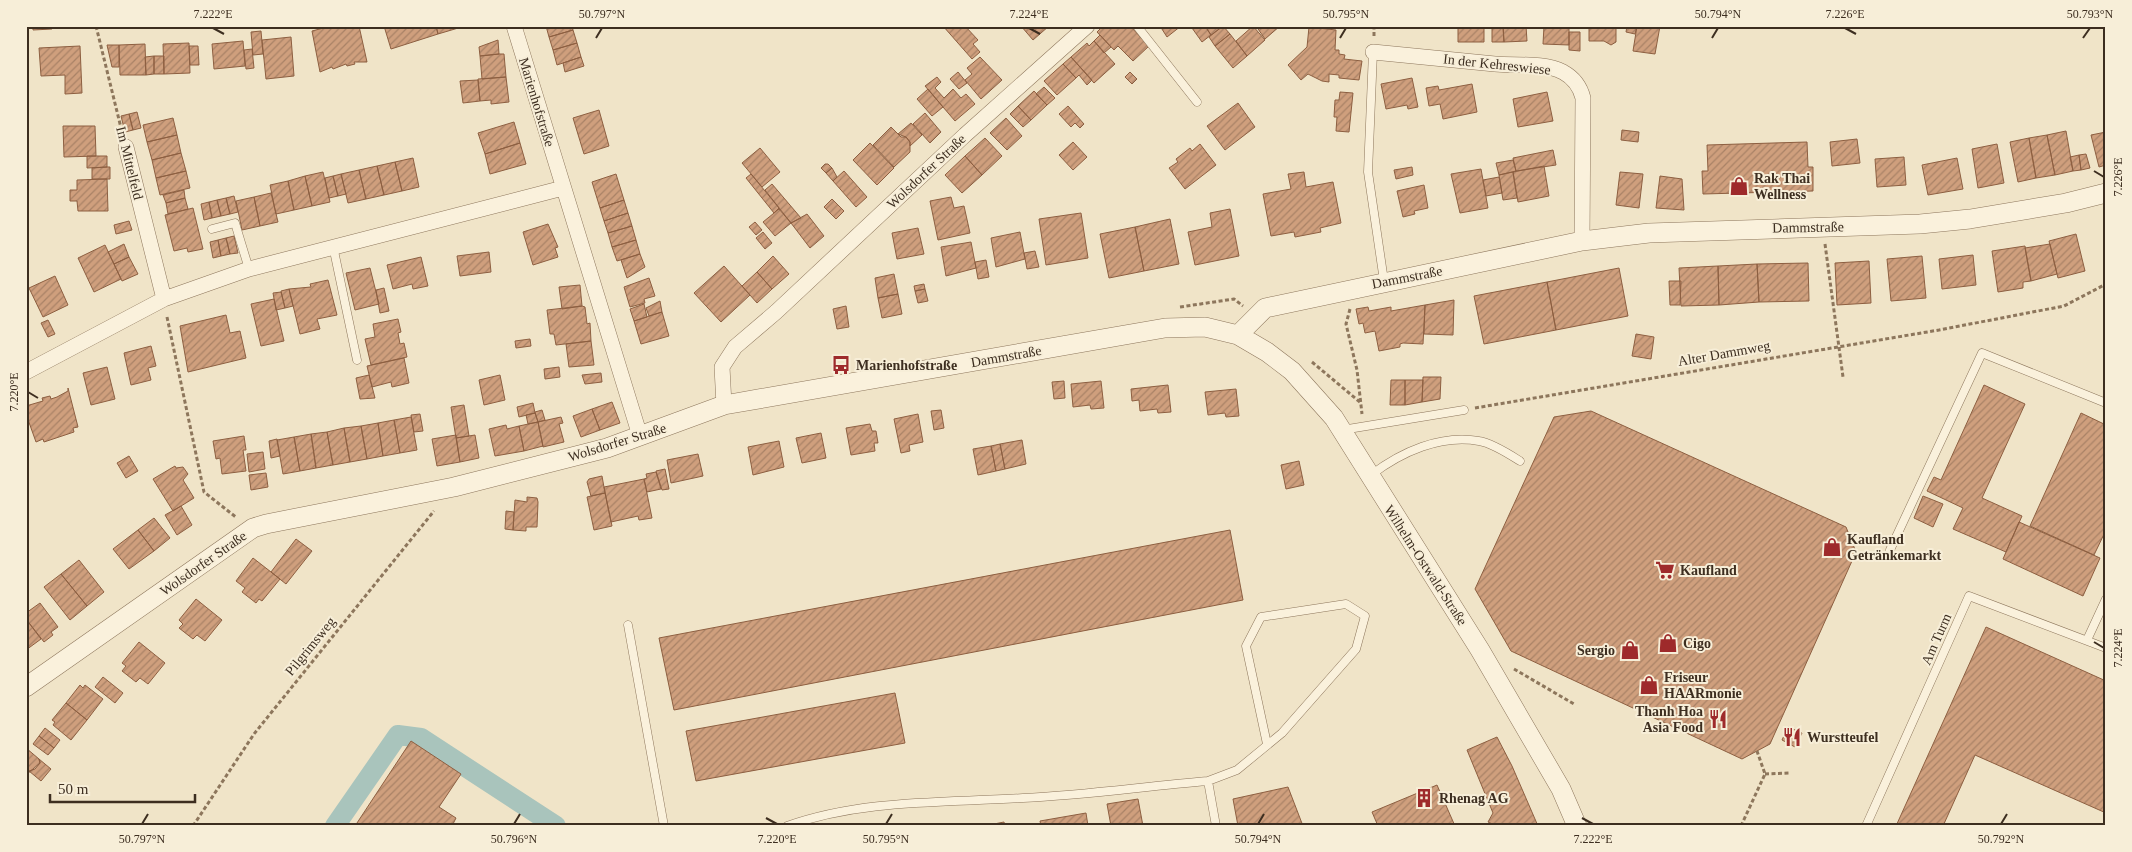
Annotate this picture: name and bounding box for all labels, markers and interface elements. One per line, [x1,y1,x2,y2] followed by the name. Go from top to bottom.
[193,7,233,21] text: 7.222°E
[579,7,626,21] text: 50.797°N
[1009,7,1049,21] text: 7.224°E
[1323,7,1370,21] text: 50.795°N
[1695,7,1742,21] text: 50.794°N
[1825,7,1865,21] text: 7.226°E
[2067,7,2114,21] text: 50.793°N
[1442,51,1551,78] street label: In der Kehreswiese
[516,56,557,149] street label: Marienhofstraße
[113,125,146,201] street label: Im Mittelfeld
[884,131,969,212] street label: Wolsdorfer Straße
[2111,157,2125,197] text: 7.226°E
[1754,171,1810,202] place label: Rak Thai Wellness
[1728,175,1750,197] shop icon: Rak Thai Wellness
[1772,219,1844,236] street label: Dammstraße
[1371,263,1444,292] street label: Dammstraße
[1677,338,1772,369] street label: Alter Dammweg
[970,343,1043,370] street label: Dammstraße
[830,354,852,376] bus stop icon: Marienhofstraße
[856,358,957,373] place label: Marienhofstraße
[7,372,21,412] text: 7.220°E
[566,420,668,465] street label: Wolsdorfer Straße
[1381,502,1470,628] street label: Wilhelm-Ostwald-Straße
[157,528,249,599] street label: Wolsdorfer Straße
[1847,532,1941,563] place label: Kaufland Getränkemarkt
[1821,536,1843,558] shop icon: Kaufland Getränkemarkt
[1654,559,1676,581] supermarket icon: Kaufland
[1680,563,1737,578] place label: Kaufland
[1918,611,1955,667] street label: Am Turm
[282,614,338,679] street label: Pilgrimsweg
[2111,628,2125,668] text: 7.224°E
[1657,632,1679,654] shop icon: Cigo
[1683,636,1711,651] place label: Cigo
[1619,639,1641,661] shop icon: Sergio
[1577,643,1615,658] place label: Sergio
[1664,670,1742,701] place label: Friseur HAARmonie
[1638,674,1660,696] shop icon: Friseur HAARmonie
[1635,704,1703,735] place label: Thanh Hoa Asia Food
[1707,708,1729,730] restaurant icon: Thanh Hoa Asia Food
[1781,726,1803,748] restaurant icon: Wurstteufel
[1807,730,1878,745] place label: Wurstteufel
[50,772,195,804] scale bar
[58,781,89,797] text: 50 m
[1413,787,1435,809] building icon: Rhenag AG
[1439,791,1509,806] place label: Rhenag AG
[119,832,166,846] text: 50.797°N
[491,832,538,846] text: 50.796°N
[757,832,797,846] text: 7.220°E
[863,832,910,846] text: 50.795°N
[1235,832,1282,846] text: 50.794°N
[1573,832,1613,846] text: 7.222°E
[1978,832,2025,846] text: 50.792°N

